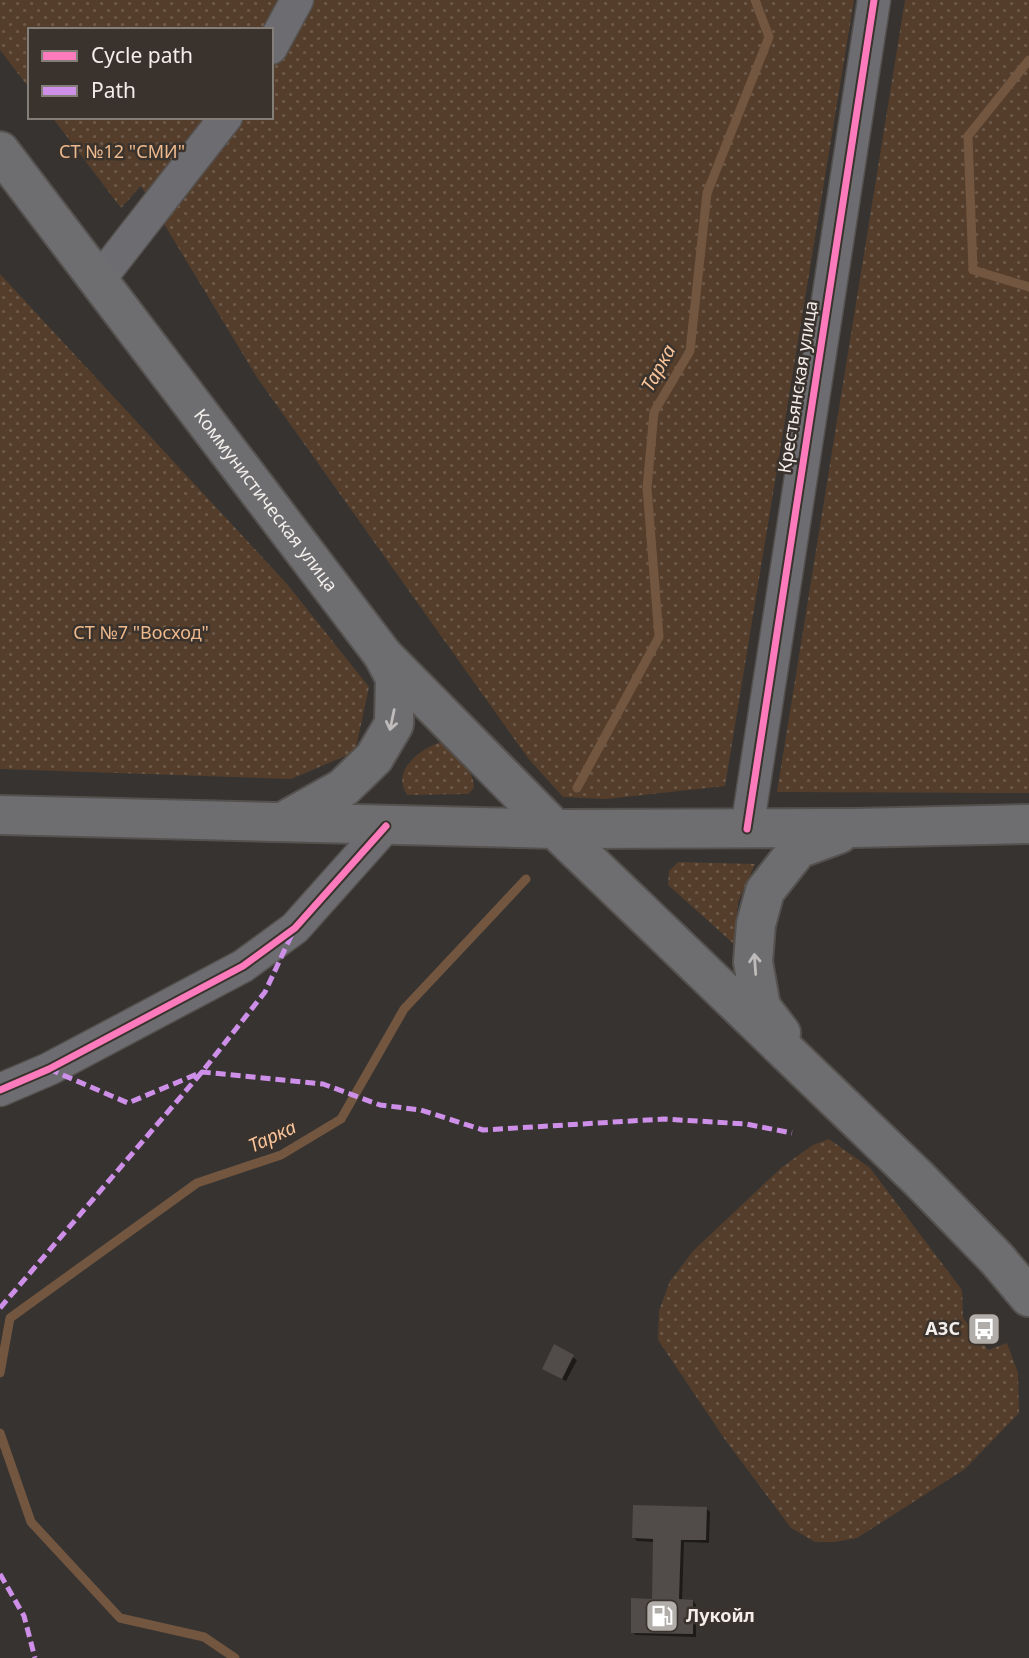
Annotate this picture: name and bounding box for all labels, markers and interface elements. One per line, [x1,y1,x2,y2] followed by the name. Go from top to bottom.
[28,28,273,119] legend
[91,41,193,69] text: Cycle path
[91,76,136,104] text: Path
[59,139,185,163] park label: СТ №12 "СМИ"
[772,299,823,475] street label: Крестьянская улица
[634,340,682,396] water label: Тарка
[189,404,344,596] street label: Коммунистическая улица
[73,620,209,644] park label: СТ №7 "Восход"
[385,708,398,730] one-way arrow
[748,953,761,976] one-way arrow
[244,1114,300,1158] water label: Тарка
[965,1310,1003,1348] bus stop icon: АЗС
[925,1316,960,1340] place label: АЗС
[643,1597,681,1635] fuel station icon: Лукойл
[686,1603,755,1627] place label: Лукойл

